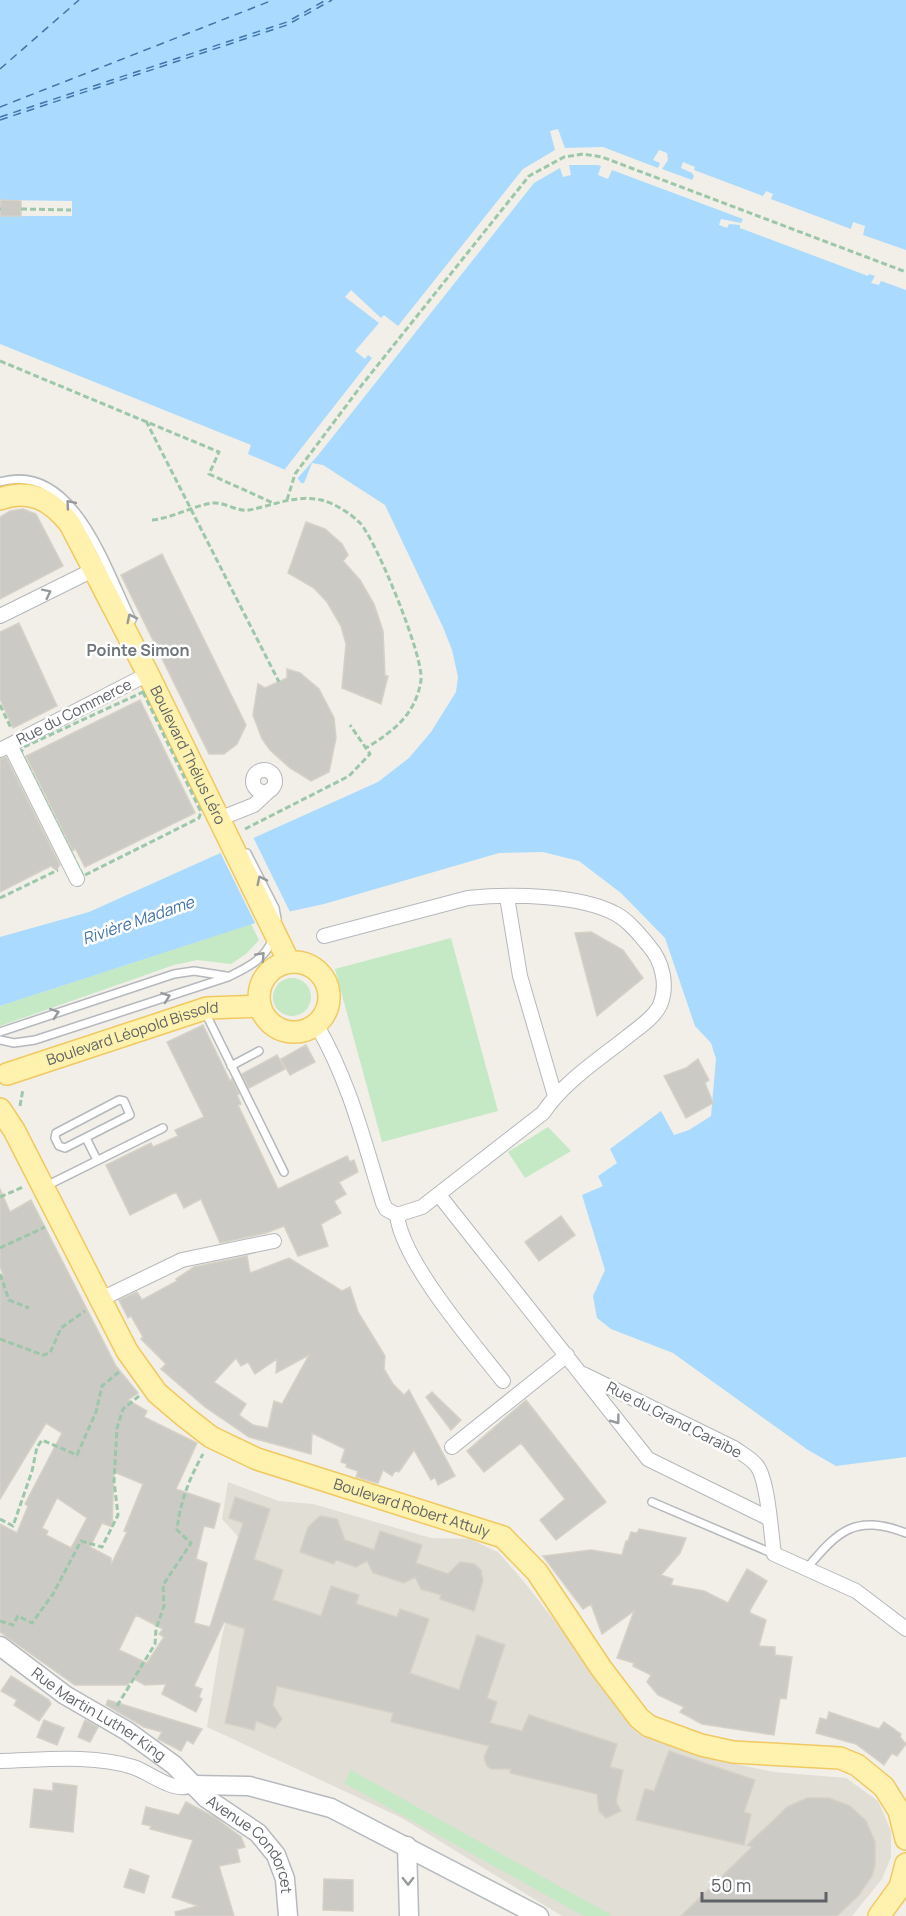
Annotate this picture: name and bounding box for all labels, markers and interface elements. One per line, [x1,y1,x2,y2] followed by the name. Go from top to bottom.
[66,500,77,511] one-way arrow
[41,588,52,600] one-way arrow
[126,614,138,625] one-way arrow
[87,639,189,661] district label: Pointe Simon
[13,673,135,750] street label: Rue du Commerce
[145,682,231,828] street label: Boulevard Thélus Léro
[257,876,268,887] one-way arrow
[79,890,198,949] water label: Rivière Madame
[254,953,265,963] one-way arrow
[160,992,170,1005] one-way arrow
[43,997,219,1070] street label: Boulevard Léopold Bissold
[49,1008,60,1021] one-way arrow
[603,1376,746,1463] street label: Rue du Grand Caraïbe
[608,1414,619,1425] one-way arrow
[331,1473,493,1542] street label: Boulevard Robert Attuly
[27,1662,170,1766] street label: Rue Martin Luther King
[203,1790,297,1894] street label: Avenue Condorcet
[702,1865,826,1903] scale bar
[711,1873,751,1897] text: 50 m
[402,1877,414,1886] one-way arrow

